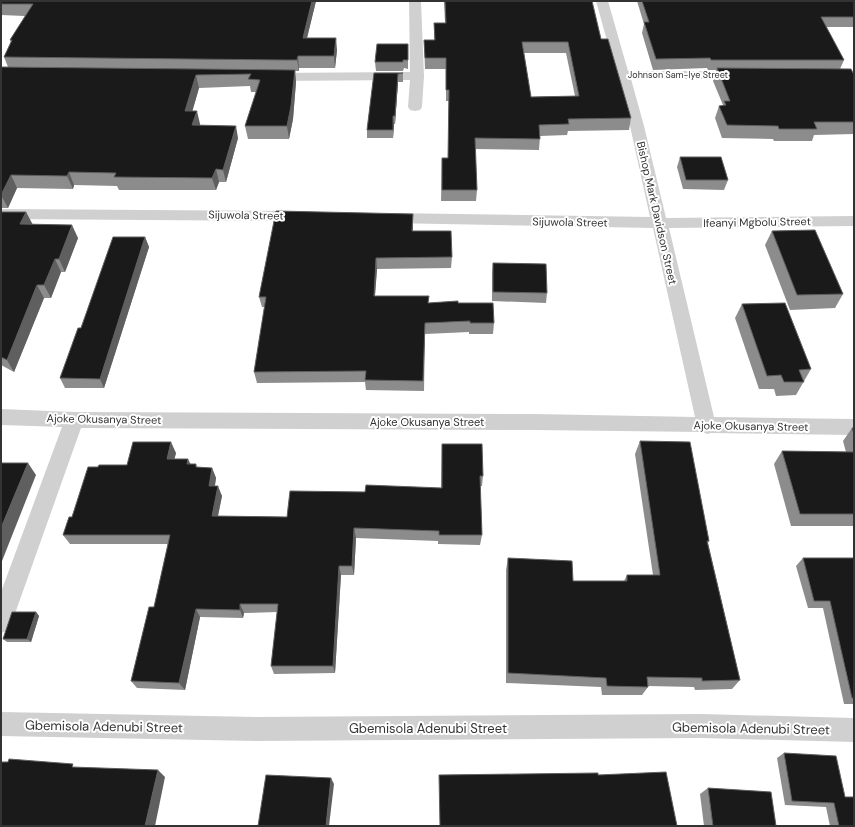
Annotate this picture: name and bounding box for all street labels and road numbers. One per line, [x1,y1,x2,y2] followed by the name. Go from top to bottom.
[628,69,729,81] street label: Johnson Sam-Iye Street
[634,140,680,286] street label: Bishop Mark Davidson Street
[208,207,284,223] street label: Sijuwola Street
[532,214,608,230] street label: Sijuwola Street
[703,214,811,230] street label: Ifeanyi Mgbolu Street
[47,411,161,427] street label: Ajoke Okusanya Street
[370,415,484,429] street label: Ajoke Okusanya Street
[694,418,808,434] street label: Ajoke Okusanya Street
[25,717,183,736] street label: Gbemisola Adenubi Street
[672,719,830,738] street label: Gbemisola Adenubi Street
[349,720,507,737] street label: Gbemisola Adenubi Street

